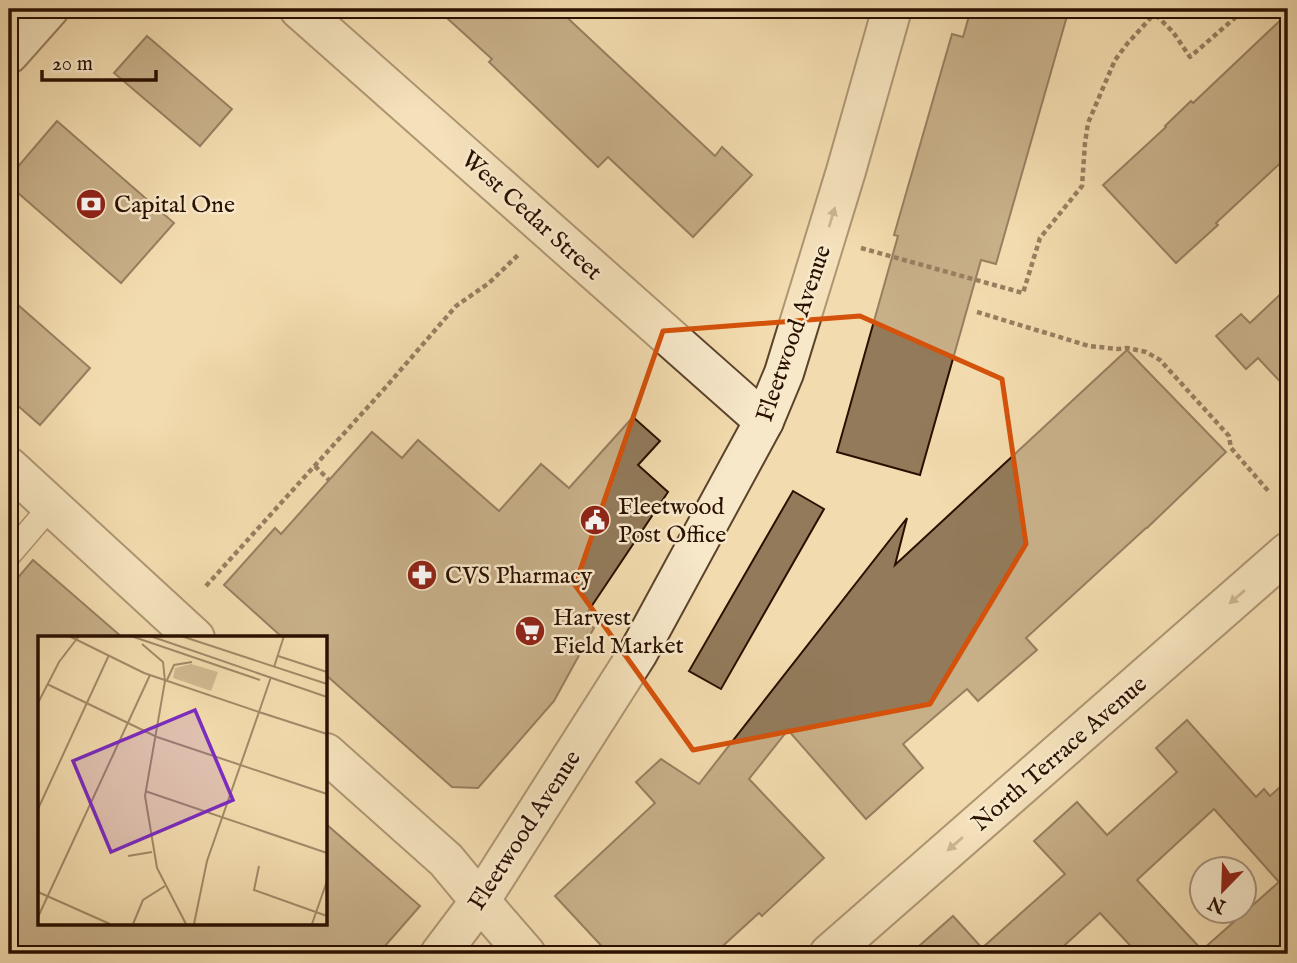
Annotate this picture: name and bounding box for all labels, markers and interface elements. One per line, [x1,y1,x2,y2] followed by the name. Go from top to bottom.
[42,38,156,82] scale bar
[52,51,93,78] text: 20 m
[454,144,608,288] street label: West Cedar Street
[74,187,108,221] bank icon: Capital One
[114,190,235,221] place label: Capital One
[827,206,838,227] one-way arrow
[750,241,839,426] street label: Fleetwood Avenue
[618,492,726,551] place label: Fleetwood Post Office
[578,503,612,537] public building icon: Fleetwood Post Office
[405,558,439,592] pharmacy icon: CVS Pharmacy
[445,561,592,592] place label: CVS Pharmacy
[1228,589,1246,605] one-way arrow
[553,603,684,662] place label: Harvest Field Market
[513,614,547,648] supermarket icon: Harvest Field Market
[38,636,327,925] inset map
[966,670,1154,839] street label: North Terrace Avenue
[462,745,589,917] street label: Fleetwood Avenue
[947,836,964,851] one-way arrow
[1188,855,1258,925] north arrow
[1204,889,1230,918] text: N

